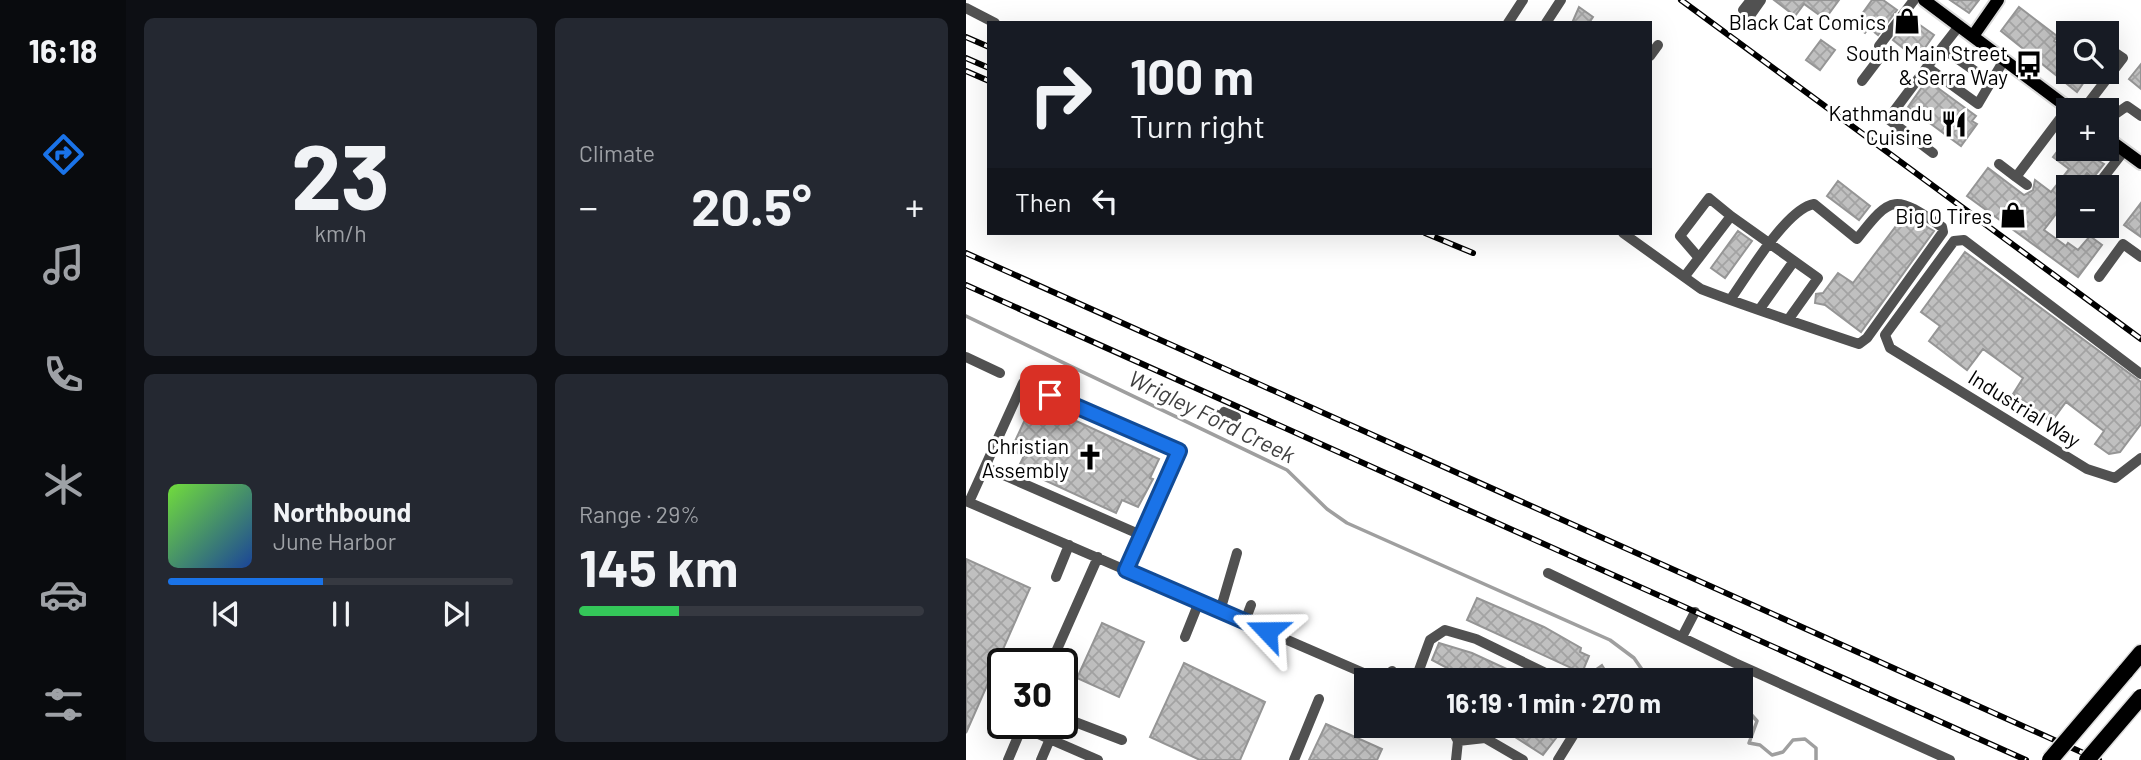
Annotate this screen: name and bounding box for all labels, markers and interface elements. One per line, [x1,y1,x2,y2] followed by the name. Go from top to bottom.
[1892,6,1922,36] shop icon: Black Cat Comics
[1729,9,1886,34] place label: Black Cat Comics
[2056,21,2119,238] map controls
[2056,21,2119,84] button: search
[29,31,97,69] text: 16:18
[1846,40,2008,89] place label: South Main Street & Serra Way
[1130,46,1254,105] text: 100 m
[1015,49,1106,140] icon: right
[2014,49,2044,79] bus stop icon: South Main Street & Serra Way
[2056,98,2119,161] button: +
[1829,100,1933,149] place label: Kathmandu Cuisine
[1130,106,1265,144] text: Turn right
[1939,109,1969,139] restaurant icon: Kathmandu Cuisine
[291,119,390,228] text: 23
[39,130,88,179] icon: directions
[579,139,655,167] text: Climate
[691,174,812,236] text: 20.5°
[2056,175,2119,238] button: −
[1086,182,1124,220] icon: left
[579,183,598,229] text: −
[905,183,924,229] text: +
[1015,186,1072,217] text: Then
[1998,200,2028,230] shop icon: Big O Tires
[1895,203,1992,228] place label: Big O Tires
[314,219,367,247] text: km/h
[39,240,88,289] icon: music
[39,350,88,399] icon: phone
[1124,364,1300,468] water label: Wrigley Ford Creek
[1964,364,2086,453] street label: Industrial Way
[1020,365,1080,425] pin
[1031,376,1069,414] icon: arrive
[982,433,1069,482] place label: Christian Assembly
[1075,442,1105,472] church icon: Christian Assembly
[39,460,88,509] icon: climate
[273,496,411,527] text: Northbound
[579,500,700,528] text: Range · 29%
[273,527,396,555] text: June Harbor
[579,535,738,597] text: 145 km
[39,570,88,619] icon: car
[1230,594,1304,668] position arrow
[207,595,245,633] icon: previous
[322,595,360,633] icon: pause
[437,595,475,633] icon: next
[987,648,1078,739] speed limit sign: 30
[39,680,88,729] icon: filters
[1446,687,1661,718] text: 16:19 · 1 min · 270 m

